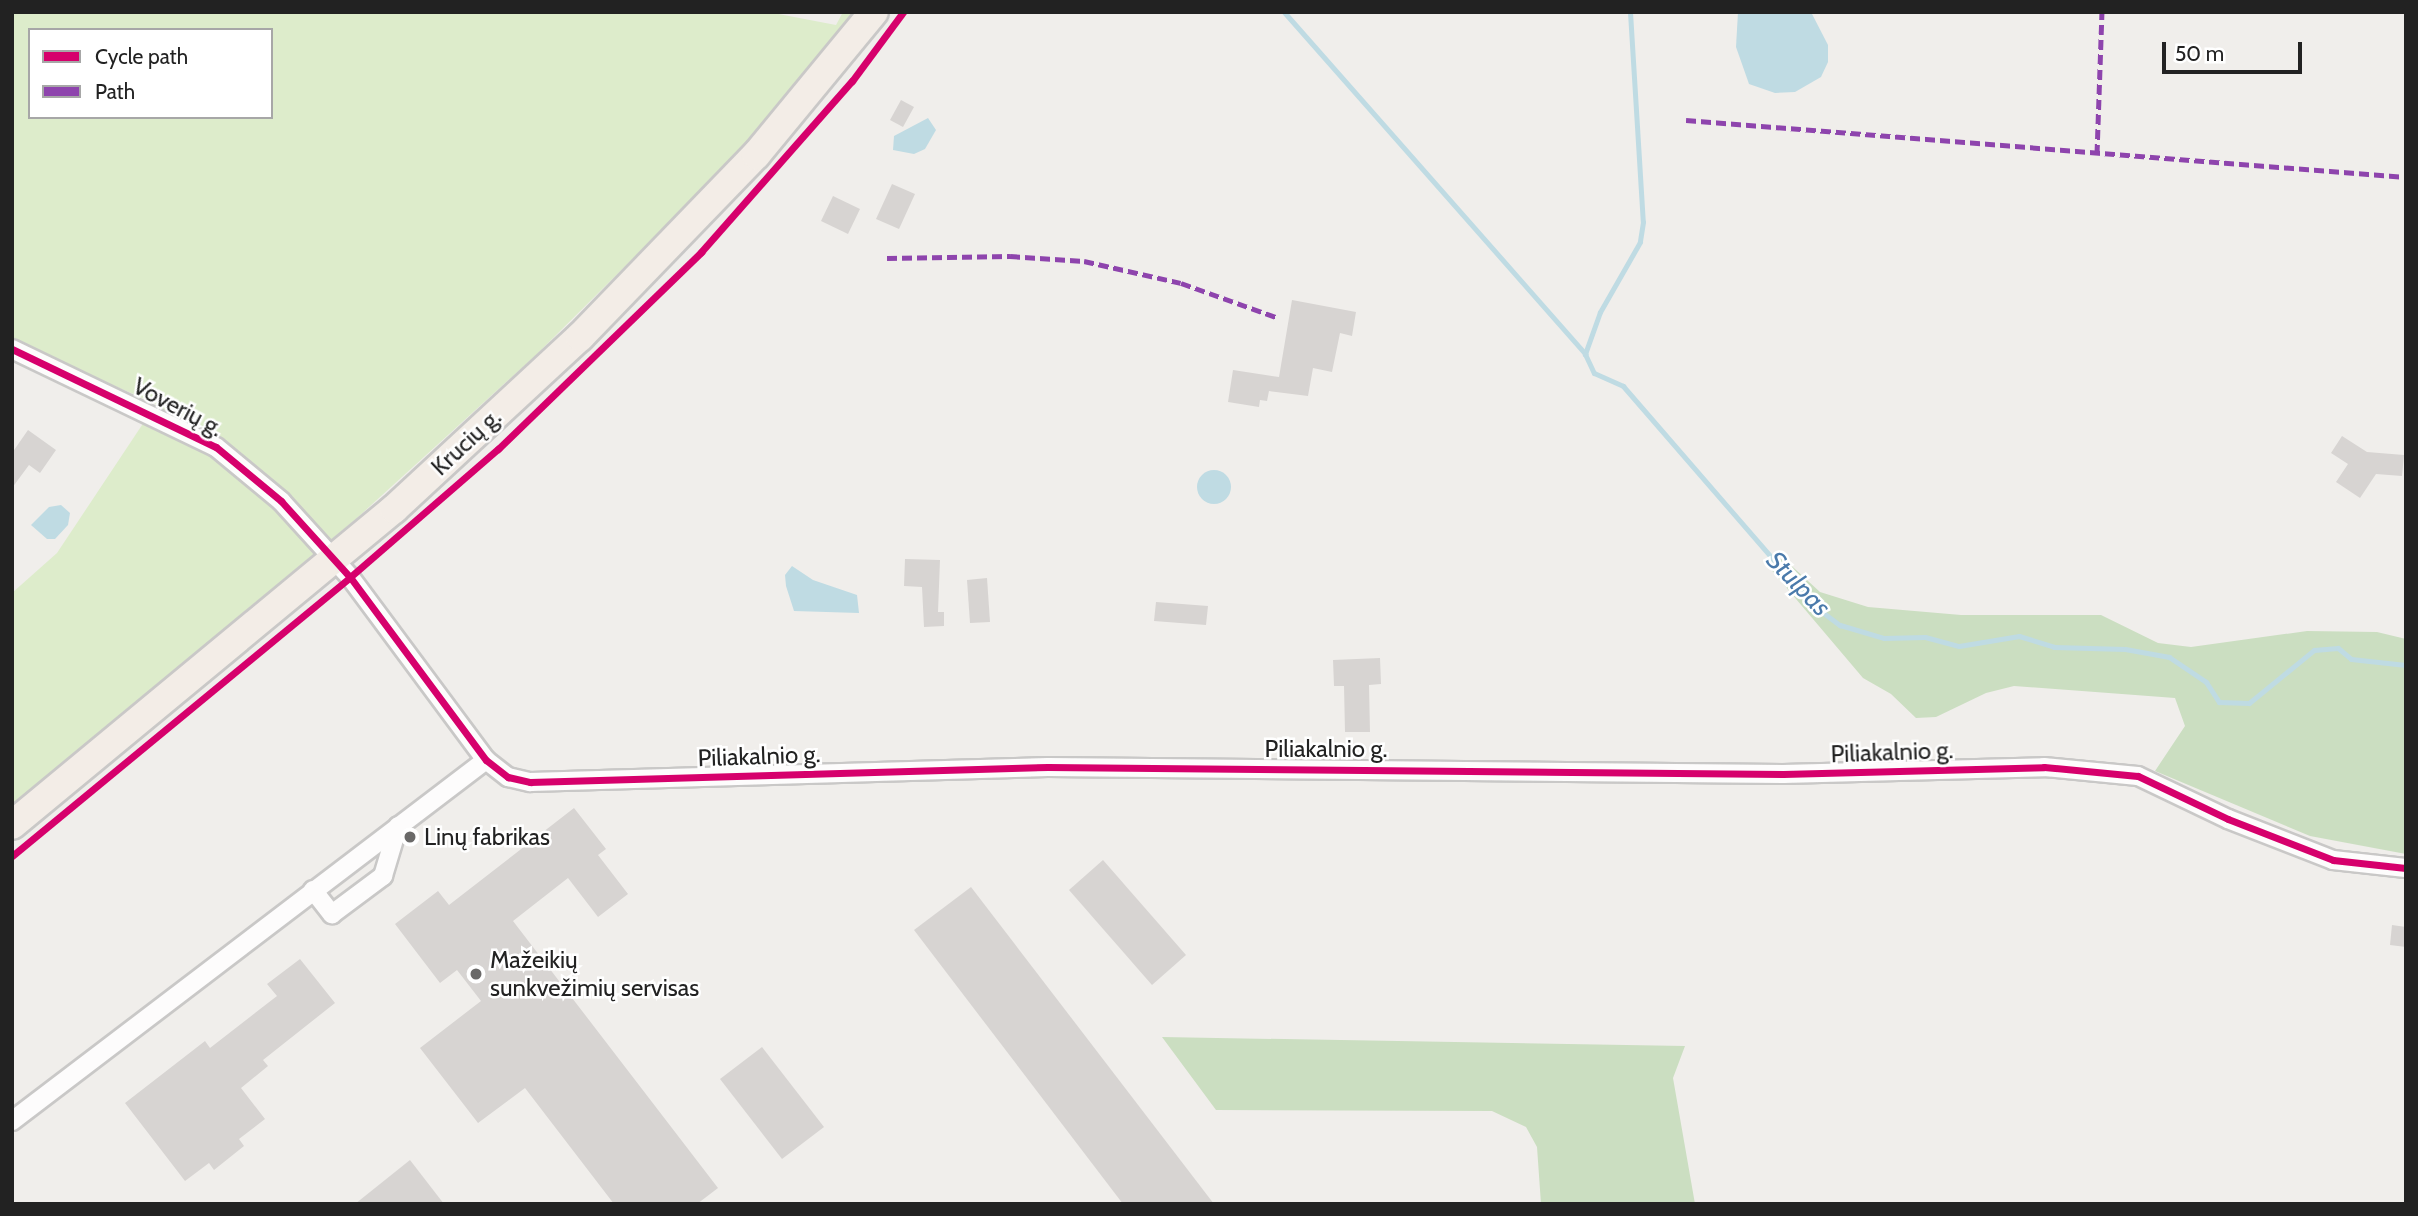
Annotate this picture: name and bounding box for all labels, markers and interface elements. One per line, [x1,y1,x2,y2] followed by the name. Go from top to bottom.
[28,28,273,119] legend
[2166,28,2306,72] scale bar
[2175,41,2224,66] text: 50 m
[95,44,188,69] text: Cycle path
[95,79,135,104] text: Path
[128,371,228,443] street label: Voverių g.
[425,403,507,481] street label: Krucių g.
[1760,545,1836,623] water label: Stulpas
[1265,735,1387,763] street label: Piliakalnio g.
[1830,735,1954,769] street label: Piliakalnio g.
[697,739,821,773] street label: Piliakalnio g.
[424,823,550,851] place label: Linų fabrikas
[402,829,418,845] marker: Linų fabrikas
[490,946,699,1002] place label: Mažeikių sunkvežimių servisas
[468,966,484,982] marker: Mažeikių sunkvežimių servisas

